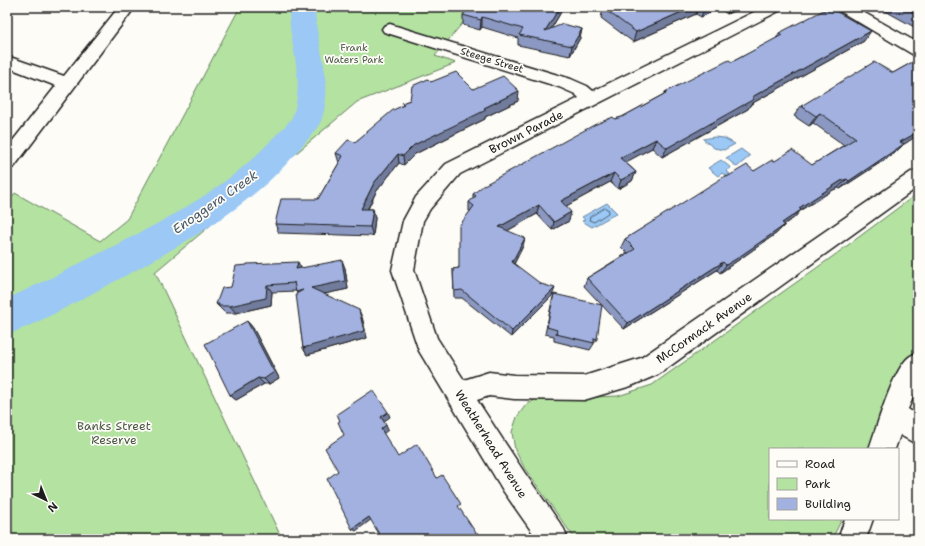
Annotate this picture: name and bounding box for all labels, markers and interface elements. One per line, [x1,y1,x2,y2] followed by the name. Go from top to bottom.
[325,41,384,66] park label: Frank Waters Park
[459,44,525,76] street label: Steege Street
[486,106,566,158] street label: Brown Parade
[169,166,261,238] water label: Enoggera Creek
[653,289,755,367] street label: McCormack Avenue
[451,387,531,501] street label: Weatherhead Avenue
[77,418,151,448] park label: Banks Street Reserve
[769,448,899,520] legend
[805,456,836,472] text: Road
[805,476,831,492] text: Park
[26,480,66,520] north arrow
[805,496,851,512] text: Building
[44,498,61,516] text: N

